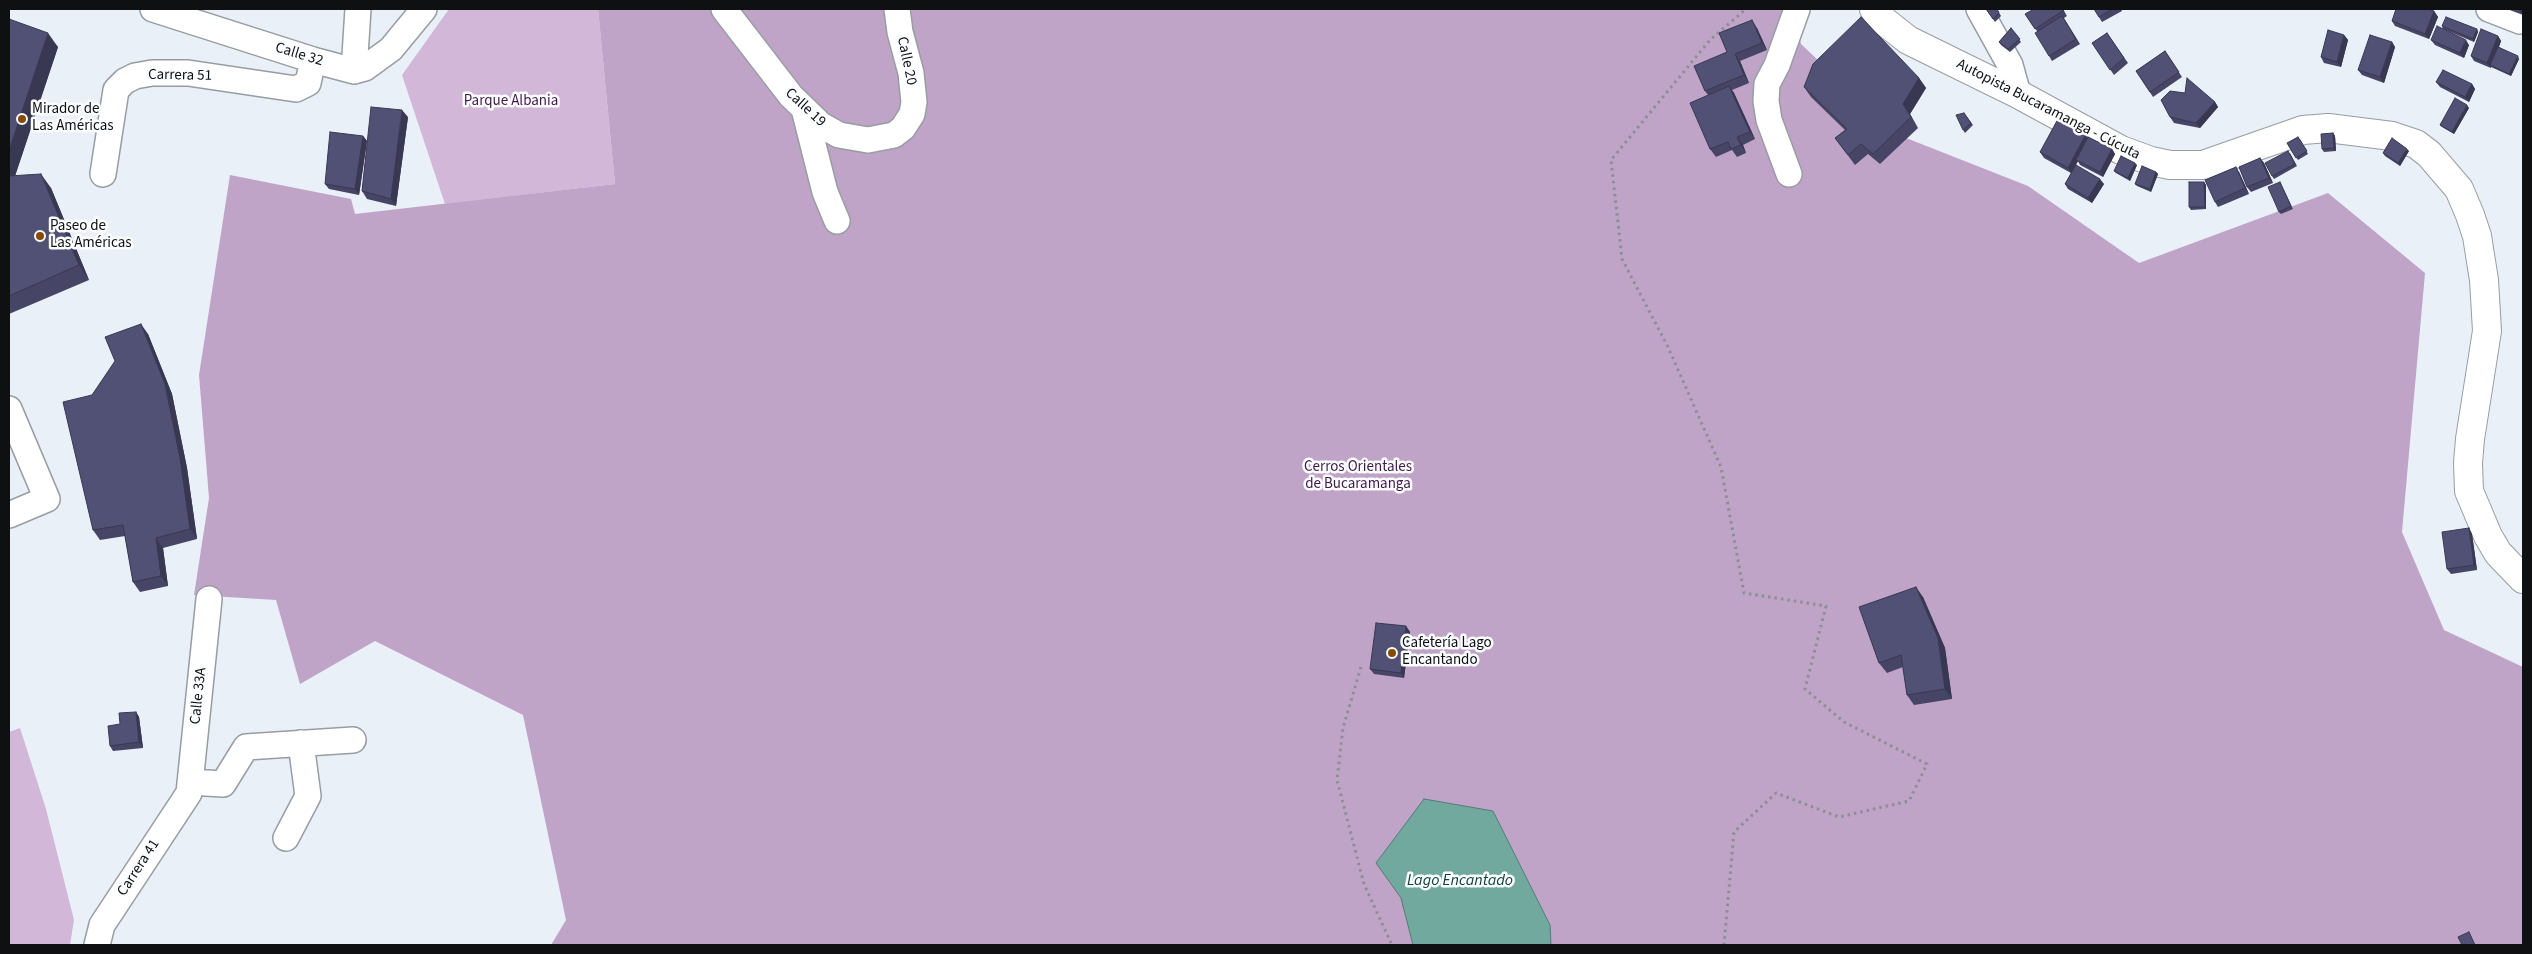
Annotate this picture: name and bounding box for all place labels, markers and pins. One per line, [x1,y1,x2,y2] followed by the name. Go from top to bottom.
[32,101,114,136] place label: Mirador de Las Américas
[16,113,28,125] marker: Mirador de Las Américas
[50,218,132,253] place label: Paseo de Las Américas
[34,230,46,242] marker: Paseo de Las Américas
[1402,635,1492,670] place label: Cafetería Lago Encantando
[1386,647,1398,659] marker: Cafetería Lago Encantando

